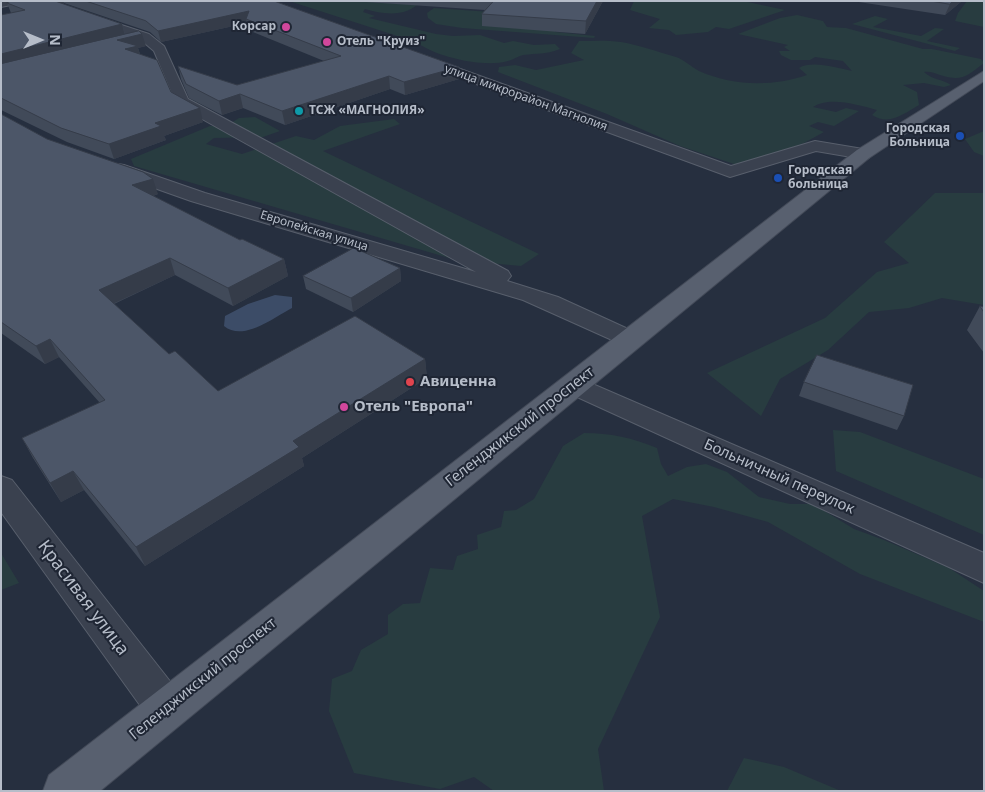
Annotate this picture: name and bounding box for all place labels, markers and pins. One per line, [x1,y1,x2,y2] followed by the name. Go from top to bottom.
[232,20,276,34] place label: Корсар
[280,21,292,33] marker: Корсар
[337,35,425,49] place label: Отель "Круиз"
[321,36,333,48] marker: Отель "Круиз"
[309,104,425,118] place label: ТСЖ «МАГНОЛИЯ»
[293,105,305,117] marker: ТСЖ «МАГНОЛИЯ»
[886,122,950,150] place label: Городская Больница
[954,130,966,142] marker: Городская Больница
[788,164,852,192] place label: Городская больница
[772,172,784,184] marker: Городская больница
[420,373,497,391] place label: Авиценна
[404,376,416,388] marker: Авиценна
[354,398,473,416] place label: Отель "Европа"
[338,401,350,413] marker: Отель "Европа"

